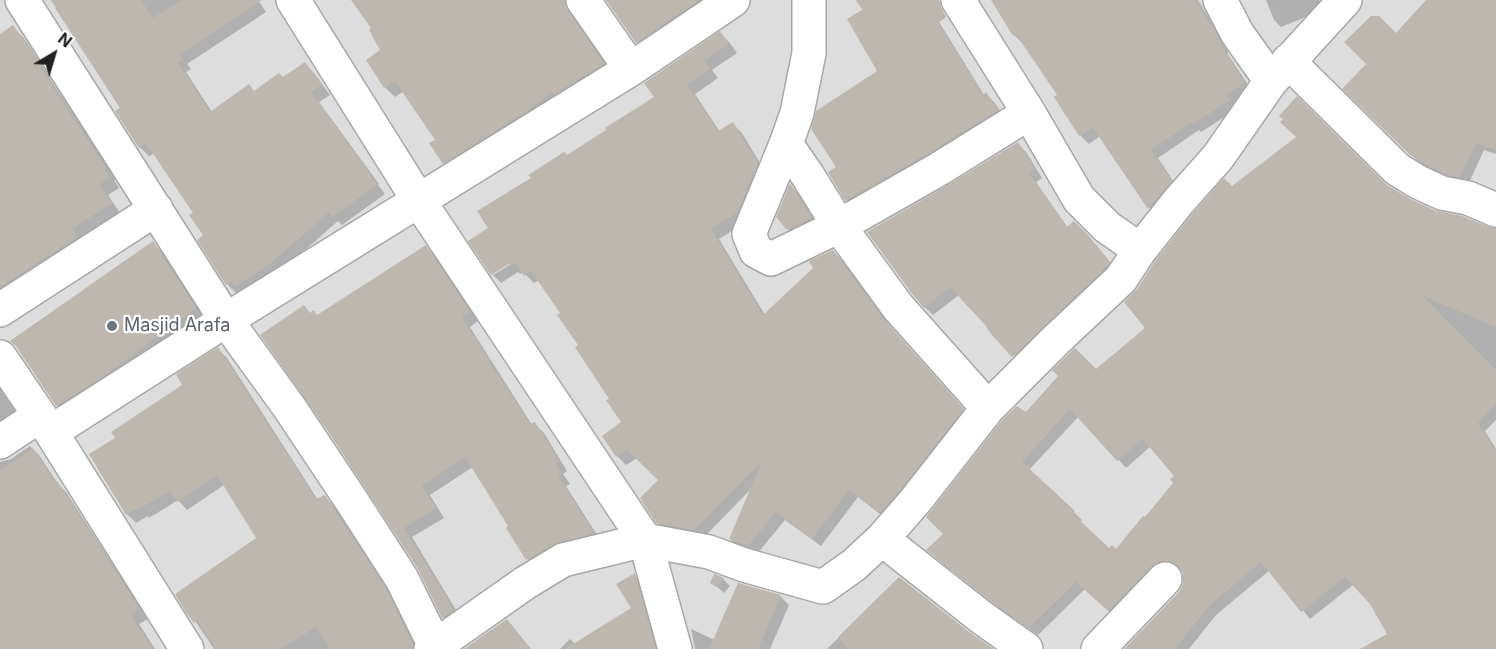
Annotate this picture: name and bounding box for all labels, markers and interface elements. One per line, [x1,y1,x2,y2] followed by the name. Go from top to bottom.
[24,24,84,84] north arrow
[54,28,76,51] text: N
[124,315,230,337] place label: Masjid Arafa
[105,319,119,333] marker: Masjid Arafa

